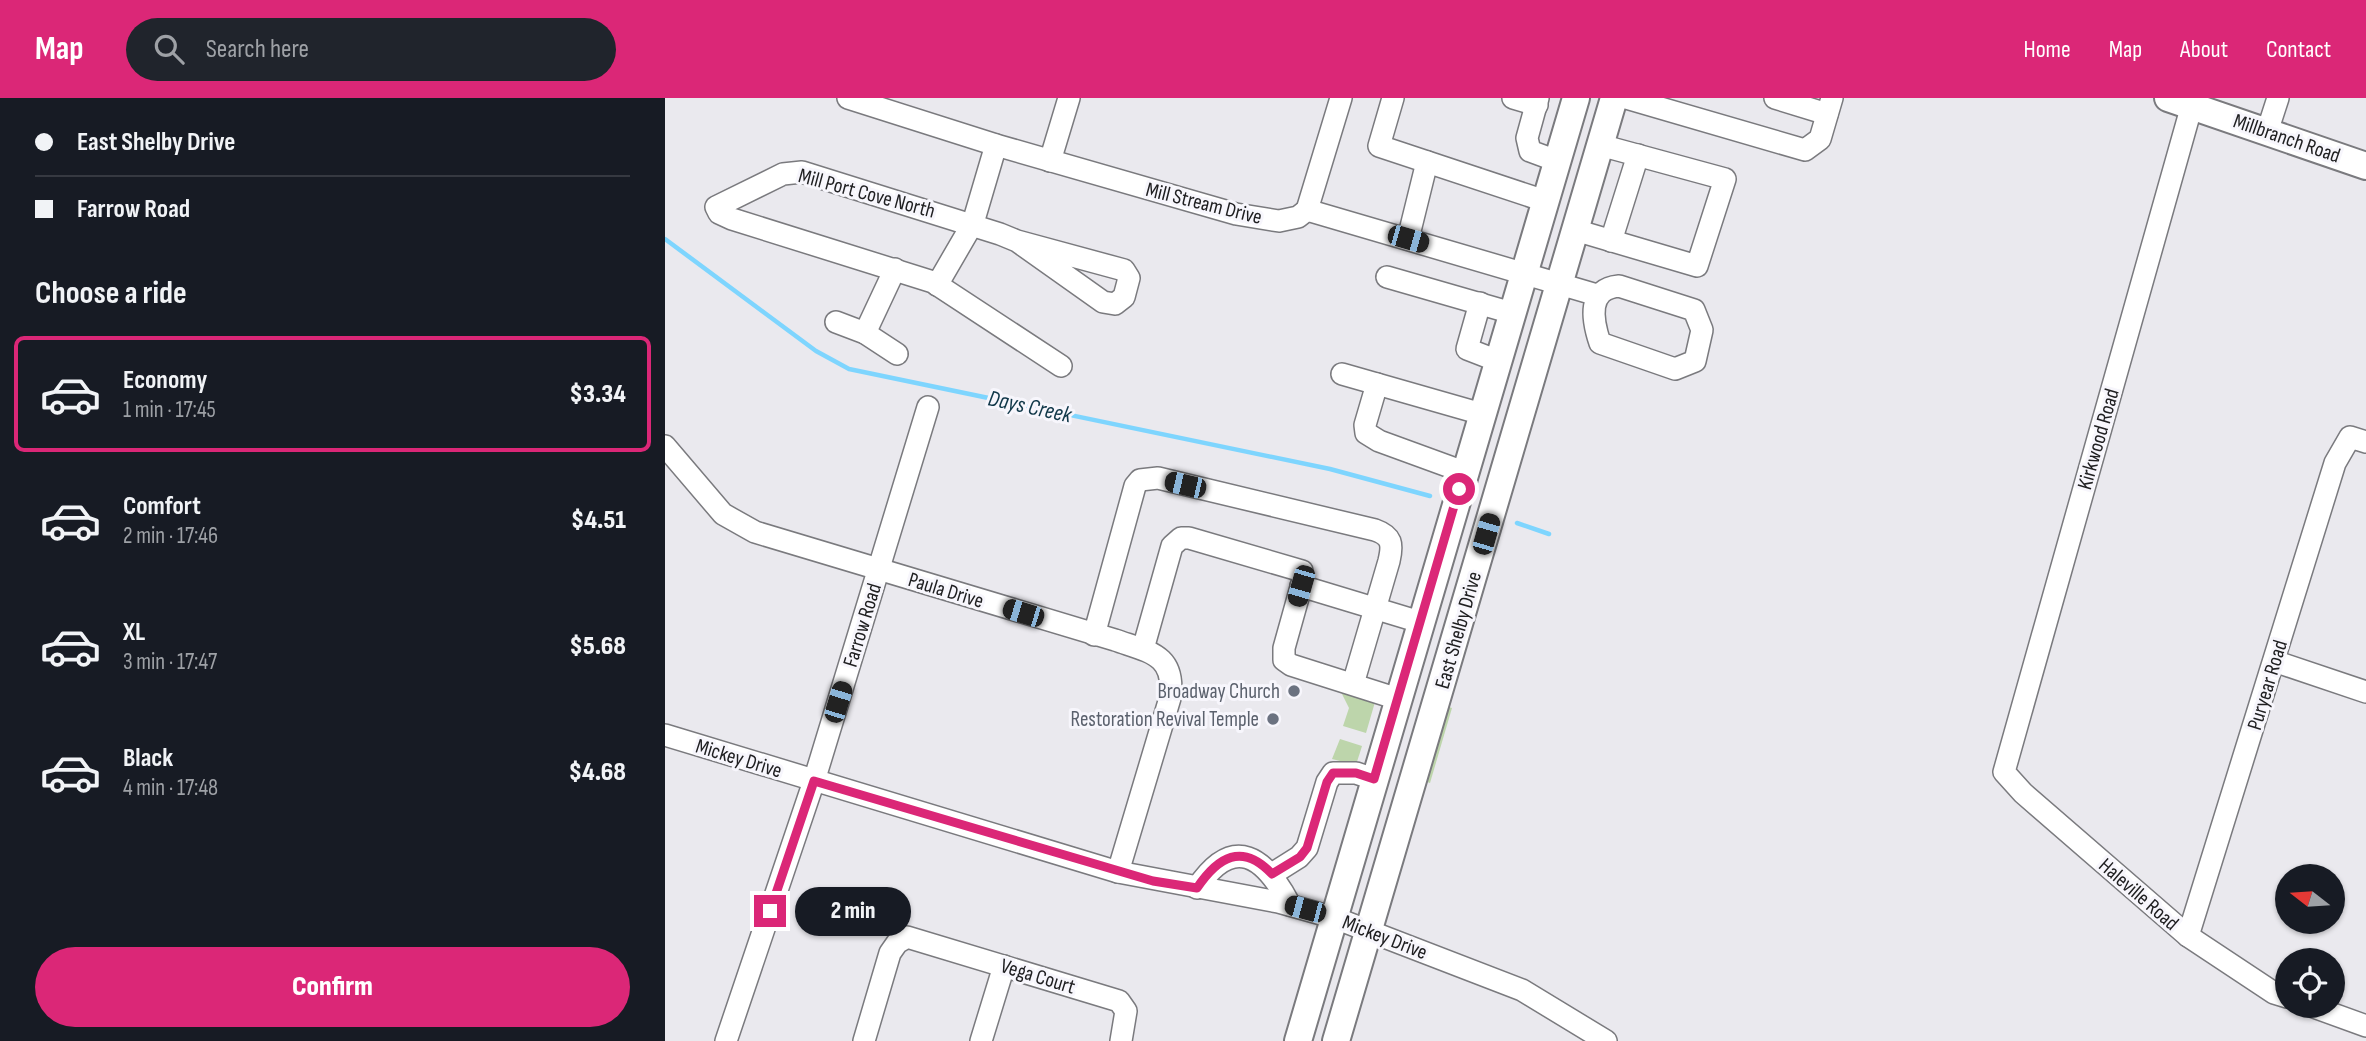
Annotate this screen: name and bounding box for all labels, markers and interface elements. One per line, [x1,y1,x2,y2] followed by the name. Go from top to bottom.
[126,18,616,81] search box
[35,29,84,69] text: Map
[150,30,188,68] icon: search
[206,34,309,65] text: Search here
[2023,35,2071,64] text: Home
[2109,35,2142,64] text: Map
[2180,35,2228,64] text: About
[2266,35,2331,64] text: Contact
[2230,109,2344,168] street label: Millbranch Road
[77,127,235,158] text: East Shelby Drive
[796,163,938,224] street label: Mill Port Cove North
[1143,177,1264,230] street label: Mill Stream Drive
[77,194,190,225] text: Farrow Road
[1385,223,1432,255] car
[35,274,187,313] text: Choose a ride
[39,363,102,426] icon: car
[123,365,207,396] text: Economy
[570,379,626,410] text: $3.34
[986,385,1075,430] water label: Days Creek
[2072,386,2125,492] street label: Kirkwood Road
[123,396,216,424] text: 1 min · 17:45
[1163,470,1208,500] car
[1443,473,1475,505] route start
[39,489,102,552] icon: car
[123,491,201,522] text: Comfort
[571,505,626,536] text: $4.51
[1471,511,1502,557] car
[123,522,218,550] text: 2 min · 17:46
[1286,563,1317,609] car
[905,567,987,614] street label: Paula Drive
[1430,569,1487,692] street label: East Shelby Drive
[838,580,887,670] street label: Farrow Road
[1000,597,1047,629] car
[39,615,102,678] icon: car
[123,617,145,648] text: XL
[570,631,626,662] text: $5.68
[2242,637,2293,733] street label: Puryear Road
[123,648,217,676] text: 3 min · 17:47
[822,679,855,725] car
[1158,679,1280,704] place label: Broadway Church
[1286,683,1302,699] marker: Broadway Church
[1070,707,1259,732] place label: Restoration Revival Temple
[1265,711,1281,727] marker: Restoration Revival Temple
[693,734,785,783] street label: Mickey Drive
[39,741,102,804] icon: car
[123,743,173,774] text: Black
[569,757,626,788] text: $4.68
[123,774,218,802] text: 4 min · 17:48
[2094,853,2184,936] street label: Haleville Road
[2275,864,2345,934] north arrow
[2275,864,2345,1018] map controls
[795,886,910,936] callout: 2 min
[1282,893,1329,925] car
[754,895,786,927] route end
[831,897,875,925] text: 2 min
[1339,910,1431,965] street label: Mickey Drive
[35,947,630,1027] button: Confirm
[2275,948,2345,1018] button: locate
[997,953,1078,1000] street label: Vega Court

